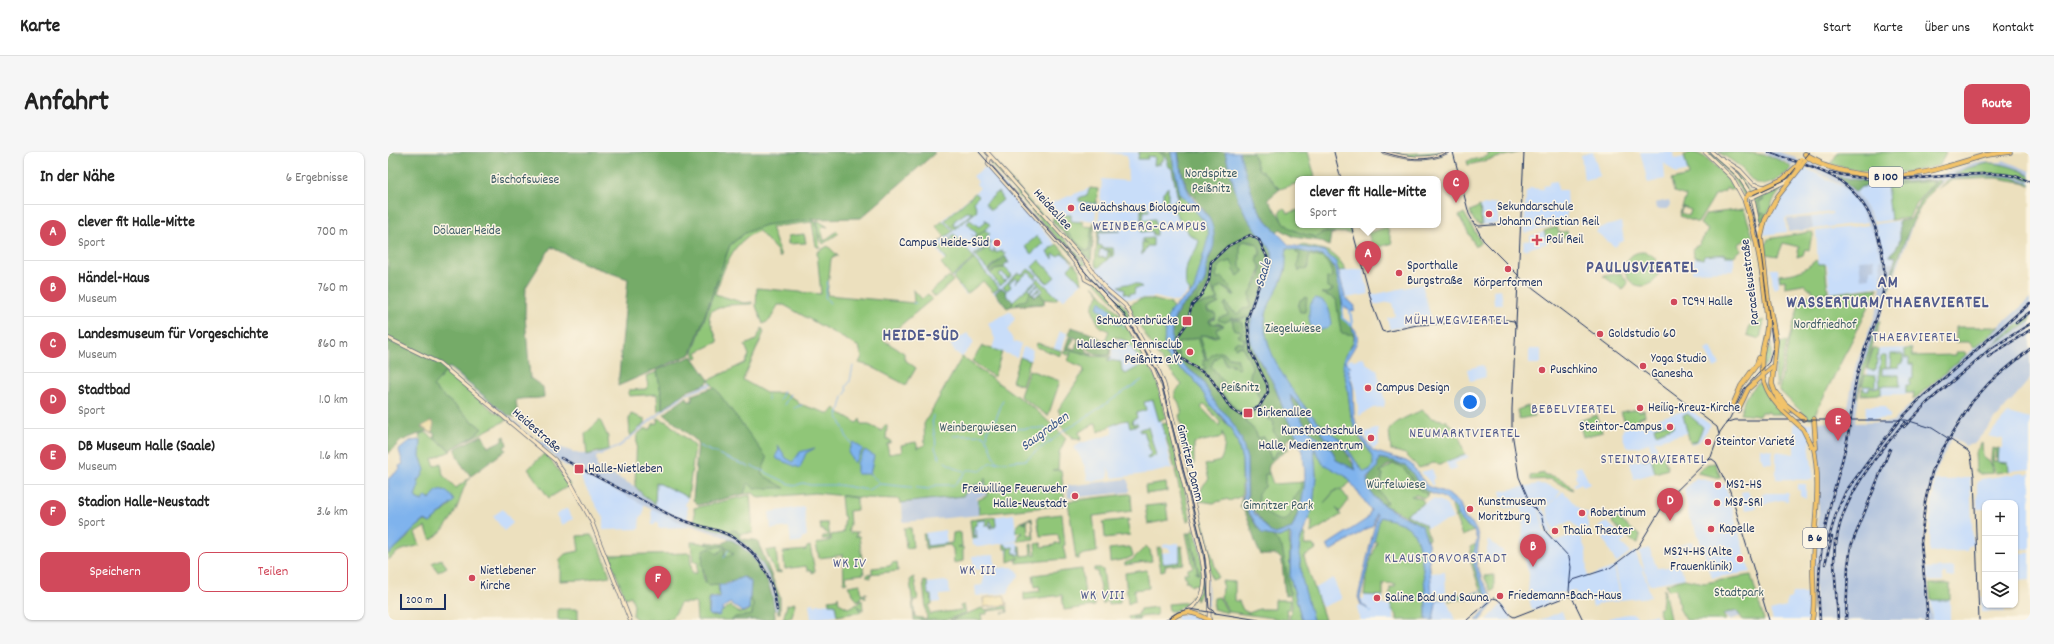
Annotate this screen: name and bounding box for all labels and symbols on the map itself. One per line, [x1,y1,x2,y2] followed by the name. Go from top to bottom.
[1185,165,1237,199] park label: Nordspitze Peißnitz
[1869,167,1903,187] road number: B 100
[1443,170,1469,203] pin: C
[491,171,560,190] park label: Bischofswiese
[1028,185,1076,235] street label: Heideallee
[1497,198,1599,232] place label: Sekundarschule Johann Christian Reil
[1079,199,1200,218] place label: Gewächshaus Biologicum
[1066,203,1076,213] marker: Gewächshaus Biologicum
[1484,209,1494,219] marker: Sekundarschule Johann Christian Reil
[1093,217,1207,237] district label: WEINBERG-CAMPUS
[433,222,501,241] park label: Dölauer Heide
[1546,231,1584,250] place label: Poli Reil
[899,234,989,253] place label: Campus Heide-Süd
[1531,234,1543,246] marker: Poli Reil
[992,238,1002,248] marker: Campus Heide-Süd
[1736,238,1766,326] street label: Paracelsusstraße
[1355,241,1381,274] pin: A
[1250,256,1278,290] water label: Saale
[1407,257,1463,291] place label: Sporthalle Burgstraße
[1586,257,1698,281] district label: PAULUSVIERTEL
[1503,264,1513,274] marker: Körperformen
[1394,268,1404,278] marker: Sporthalle Burgstraße
[1787,272,1989,316] district label: AM WASSERTURM/THAERVIERTEL
[1474,274,1543,293] place label: Körperformen
[1682,293,1733,312] place label: TC94 Halle
[1669,297,1679,307] marker: TC94 Halle
[1405,311,1509,331] district label: MÜHLWEGVIERTEL
[1097,312,1178,331] place label: Schwanenbrücke
[1181,315,1193,327] marker: Schwanenbrücke
[1793,316,1857,335] park label: Nordfriedhof
[1265,320,1321,339] park label: Ziegelwiese
[883,325,959,349] district label: HEIDE-SÜD
[1608,325,1676,344] place label: Goldstudio 60
[1872,328,1960,348] district label: THAERVIERTEL
[1595,329,1605,339] marker: Goldstudio 60
[1077,336,1182,370] place label: Hallescher Tennisclub Peißnitz e.V.
[1185,347,1195,357] marker: Hallescher Tennisclub Peißnitz e.V.
[1651,350,1707,384] place label: Yoga Studio Ganesha
[1550,361,1598,380] place label: Puschkino
[1638,361,1648,371] marker: Yoga Studio Ganesha
[1537,365,1547,375] marker: Puschkino
[1221,379,1259,398] park label: Peißnitz
[1376,379,1449,398] place label: Campus Design
[1363,383,1373,393] marker: Campus Design
[1460,392,1480,412] your location
[1648,399,1740,418] place label: Heilig-Kreuz-Kirche
[1531,400,1617,420] district label: BEBELVIERTEL
[1635,403,1645,413] marker: Heilig-Kreuz-Kirche
[507,404,565,458] street label: Heidestraße
[1257,404,1311,423] place label: Birkenallee
[1017,407,1074,456] water label: Saugraben
[1242,407,1254,419] marker: Birkenallee
[1825,408,1851,441] pin: E
[1579,418,1662,437] place label: Steintor-Campus
[939,419,1017,438] park label: Weinbergwiesen
[1170,422,1208,504] street label: Gimritzer Damm
[1259,422,1363,456] place label: Kunsthochschule Halle, Medienzentrum
[1665,422,1675,432] marker: Steintor-Campus
[1409,424,1521,444] district label: NEUMARKTVIERTEL
[1366,433,1376,443] marker: Kunsthochschule Halle, Medienzentrum
[1716,433,1795,452] place label: Steintor Varieté
[1703,437,1713,447] marker: Steintor Varieté
[1601,450,1707,470] district label: STEINTORVIERTEL
[588,460,663,479] place label: Halle-Nietleben
[573,463,585,475] marker: Halle-Nietleben
[1367,476,1426,495] park label: Würfelwiese
[1726,476,1762,495] place label: MS2-HS
[962,480,1067,514] place label: Freiwillige Feuerwehr Halle-Neustadt
[1713,480,1723,490] marker: MS2-HS
[1657,488,1683,521] pin: D
[1070,491,1080,501] marker: Freiwillige Feuerwehr Halle-Neustadt
[1478,493,1546,527] place label: Kunstmuseum Moritzburg
[1725,494,1763,513] place label: MS8-SR1
[1243,497,1313,516] park label: Gimritzer Park
[1712,498,1722,508] marker: MS8-SR1
[1465,504,1475,514] marker: Kunstmuseum Moritzburg
[1590,504,1646,523] place label: Robertinum
[1577,508,1587,518] marker: Robertinum
[1719,520,1755,539] place label: Kapelle
[1563,522,1633,541] place label: Thalia Theater
[1706,524,1716,534] marker: Kapelle
[1550,526,1560,536] marker: Thalia Theater
[1803,528,1827,548] road number: B 6
[1520,534,1546,567] pin: B
[1664,543,1732,577] place label: MS24-HS (Alte Frauenklinik)
[1384,549,1508,569] district label: KLAUSTORVORSTADT
[833,554,867,574] district label: WK IV
[1735,554,1745,564] marker: MS24-HS (Alte Frauenklinik)
[960,561,996,581] district label: WK III
[480,562,536,596] place label: Nietlebener Kirche
[645,566,671,599] pin: F
[467,573,477,583] marker: Nietlebener Kirche
[1714,584,1764,603] park label: Stadtpark
[1081,586,1125,606] district label: WK VIII
[1508,587,1622,606] place label: Friedemann-Bach-Haus
[1385,589,1489,608] place label: Saline Bad und Sauna
[1495,591,1505,601] marker: Friedemann-Bach-Haus
[400,592,446,611] scale bar
[1372,593,1382,603] marker: Saline Bad und Sauna

